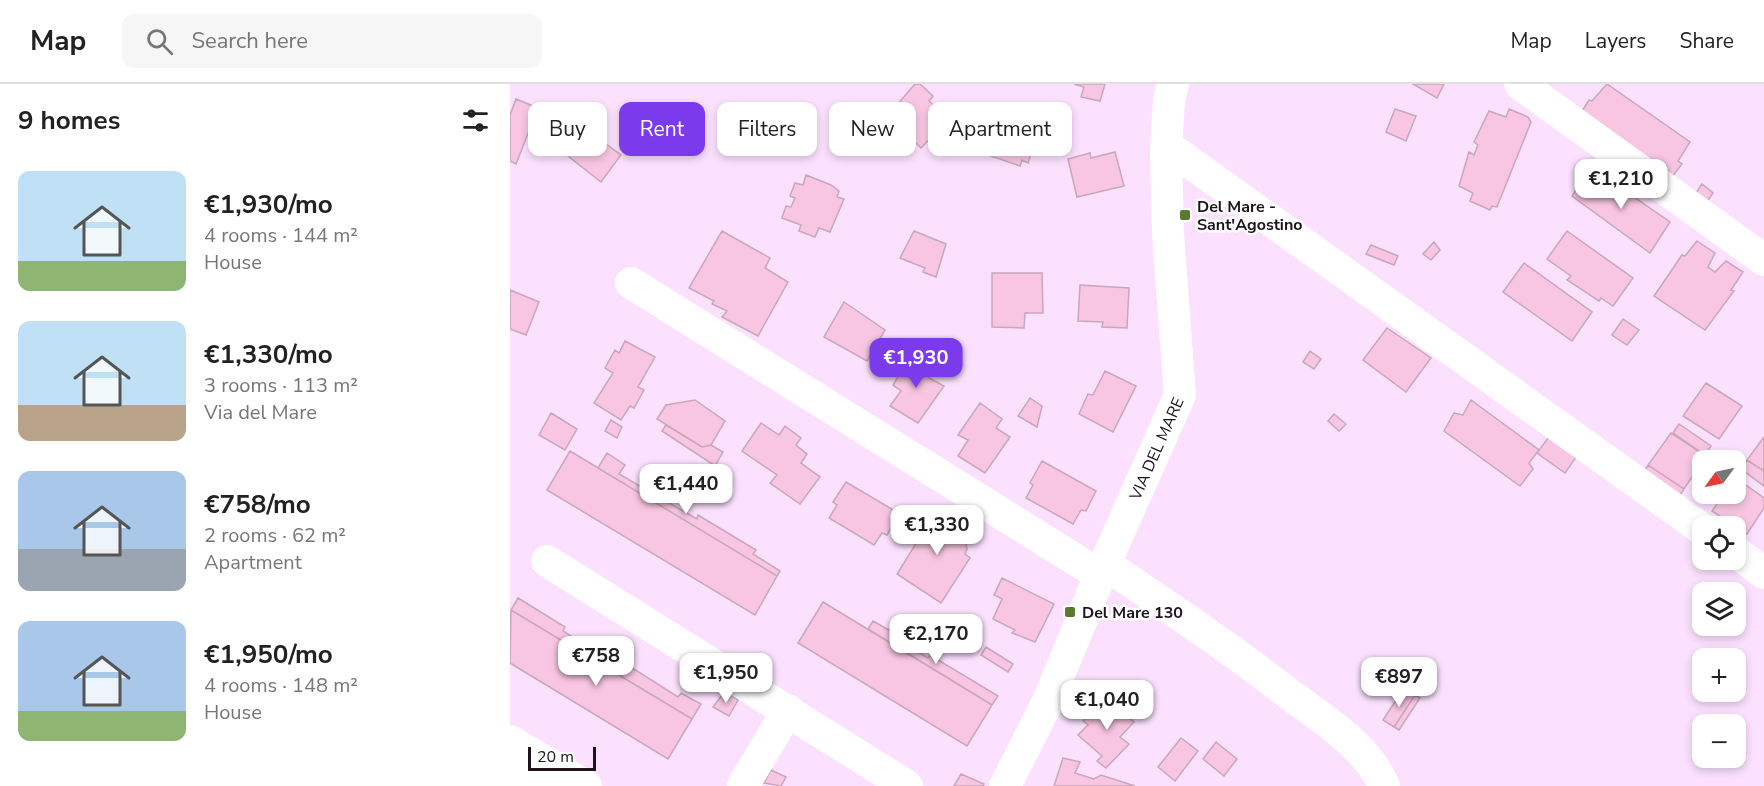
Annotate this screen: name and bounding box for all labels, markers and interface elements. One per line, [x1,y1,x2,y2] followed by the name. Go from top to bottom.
[122,14,542,68] search box
[30,22,86,60] text: Map
[143,25,176,58] icon: search
[191,26,308,56] text: Search here
[1510,27,1552,55] text: Map
[1585,27,1646,55] text: Layers
[1679,27,1734,55] text: Share
[528,102,607,156] chip: Buy
[619,102,705,156] chip: Rent
[717,102,817,156] chip: Filters
[829,102,916,156] chip: New
[928,102,1072,156] chip: Apartment
[18,103,120,138] text: 9 homes
[459,104,492,137] icon: filters
[1572,159,1670,210] pin: €1,210
[1589,165,1653,192] text: €1,210
[204,187,333,222] text: €1,930/mo
[66,195,138,267] icon: home
[1197,196,1302,236] place label: Del Mare - Sant'Agostino
[1178,208,1192,222] marker: Del Mare - Sant'Agostino
[204,222,358,249] text: 4 rooms · 144 m²
[204,249,262,276] text: House
[204,337,333,372] text: €1,330/mo
[867,338,965,389] pin: €1,930
[884,344,948,371] text: €1,930
[66,345,138,417] icon: home
[204,372,358,399] text: 3 rooms · 113 m²
[1124,394,1190,505] street label: VIA DEL MARE
[204,399,317,426] text: Via del Mare
[1692,450,1746,504] north arrow
[1692,450,1746,768] map controls
[637,464,735,515] pin: €1,440
[654,470,718,497] text: €1,440
[204,487,311,522] text: €758/mo
[66,495,138,567] icon: home
[888,505,986,556] pin: €1,330
[905,511,969,538] text: €1,330
[1692,516,1746,570] button: locate
[204,522,346,549] text: 2 rooms · 62 m²
[204,549,302,576] text: Apartment
[1692,582,1746,636] button: layers
[1082,602,1183,624] place label: Del Mare 130
[1063,605,1077,619] marker: Del Mare 130
[887,614,985,665] pin: €2,170
[904,620,968,647] text: €2,170
[560,636,632,687] pin: €758
[204,637,333,672] text: €1,950/mo
[572,642,620,669] text: €758
[66,645,138,717] icon: home
[1692,648,1746,702] button: +
[677,653,775,704] pin: €1,950
[1363,657,1435,708] pin: €897
[694,659,758,686] text: €1,950
[1375,663,1423,690] text: €897
[204,672,358,699] text: 4 rooms · 148 m²
[1058,680,1156,731] pin: €1,040
[1075,686,1139,713] text: €1,040
[204,699,262,726] text: House
[1692,714,1746,768] button: −
[528,744,596,772] scale bar
[537,746,574,768] text: 20 m

